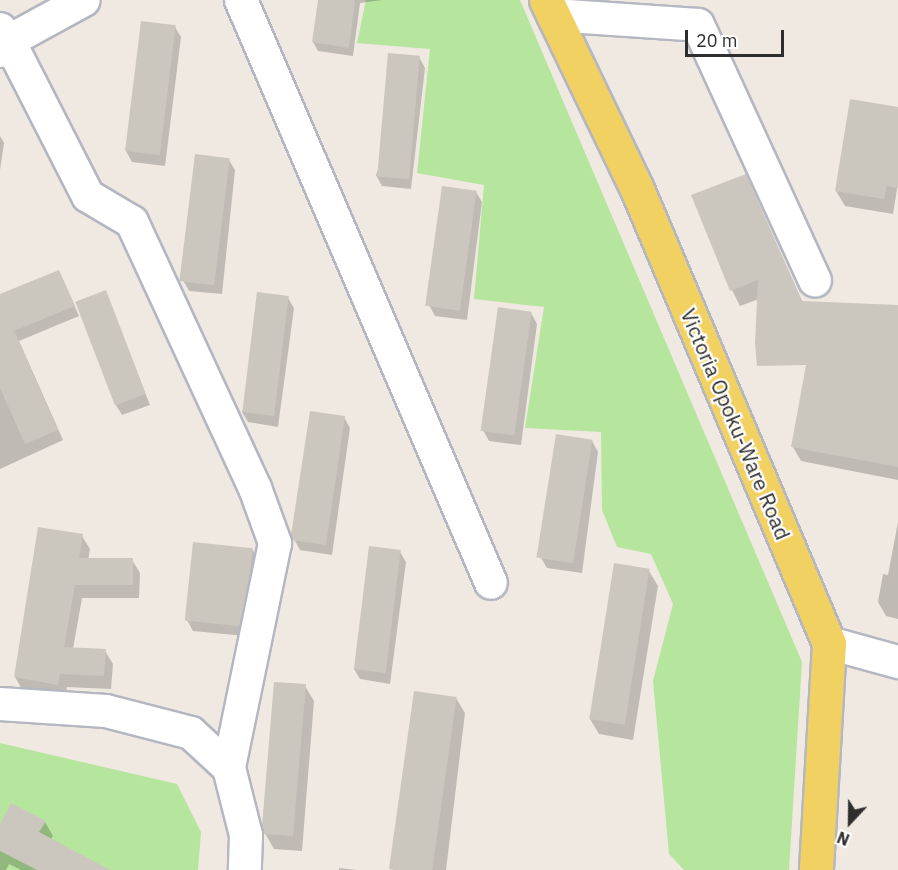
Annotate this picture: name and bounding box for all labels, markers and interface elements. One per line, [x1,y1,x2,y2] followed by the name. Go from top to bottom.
[688,18,787,56] scale bar
[696,29,738,52] text: 20 m
[676,305,796,543] street label: Victoria Opoku-Ware Road
[820,792,880,852] north arrow
[834,827,852,850] text: N

